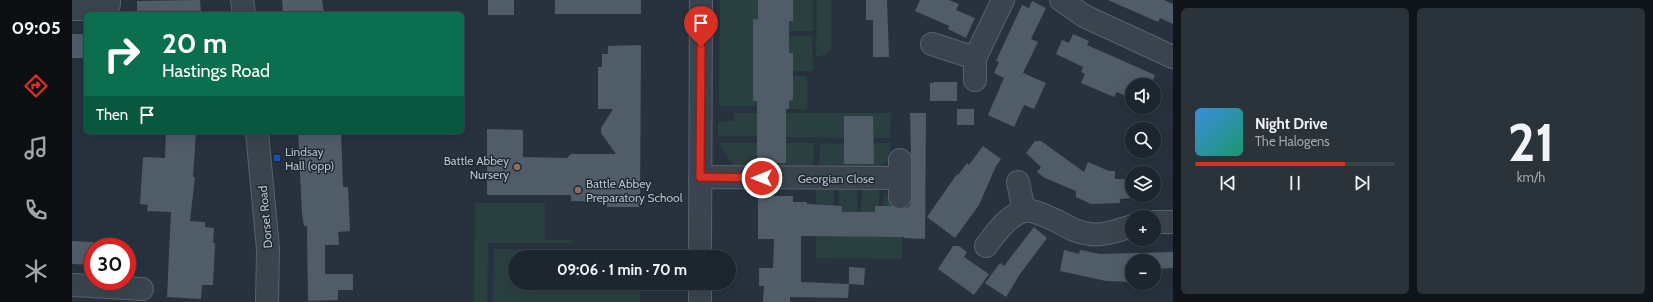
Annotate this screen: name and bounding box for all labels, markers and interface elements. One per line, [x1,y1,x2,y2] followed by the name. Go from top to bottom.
[684,6,718,47] pin
[690,12,712,34] icon: arrive
[11,17,61,39] text: 09:05
[162,26,227,60] text: 20 m
[96,28,148,80] icon: right
[162,60,270,82] text: Hastings Road
[22,72,50,100] icon: directions
[1125,78,1161,290] map controls
[1125,78,1161,114] button: sound
[136,104,158,126] icon: arrive
[96,106,128,124] text: Then
[1508,111,1554,174] text: 21
[1255,115,1328,133] text: Night Drive
[1125,122,1161,158] button: search
[1255,133,1330,149] text: The Halogens
[22,134,50,162] icon: music
[285,144,334,173] place label: Lindsay Hall (opp)
[272,153,282,163] marker: Lindsay Hall (opp)
[444,153,509,182] place label: Battle Abbey Nursery
[741,157,783,199] position arrow
[512,162,522,172] marker: Battle Abbey Nursery
[1125,166,1161,202] button: layers
[1517,169,1545,185] text: km/h
[798,171,874,186] street label: Georgian Close
[1217,172,1239,194] icon: previous
[1284,172,1306,194] icon: pause
[1351,172,1373,194] icon: next
[586,176,683,205] place label: Battle Abbey Preparatory School
[255,185,275,249] street label: Dorset Road
[573,185,583,195] marker: Battle Abbey Preparatory School
[22,196,50,224] icon: phone
[1125,210,1161,246] button: +
[84,238,136,290] speed limit sign: 30
[1125,254,1161,290] button: −
[22,257,50,285] icon: climate
[557,261,687,279] text: 09:06 · 1 min · 70 m

